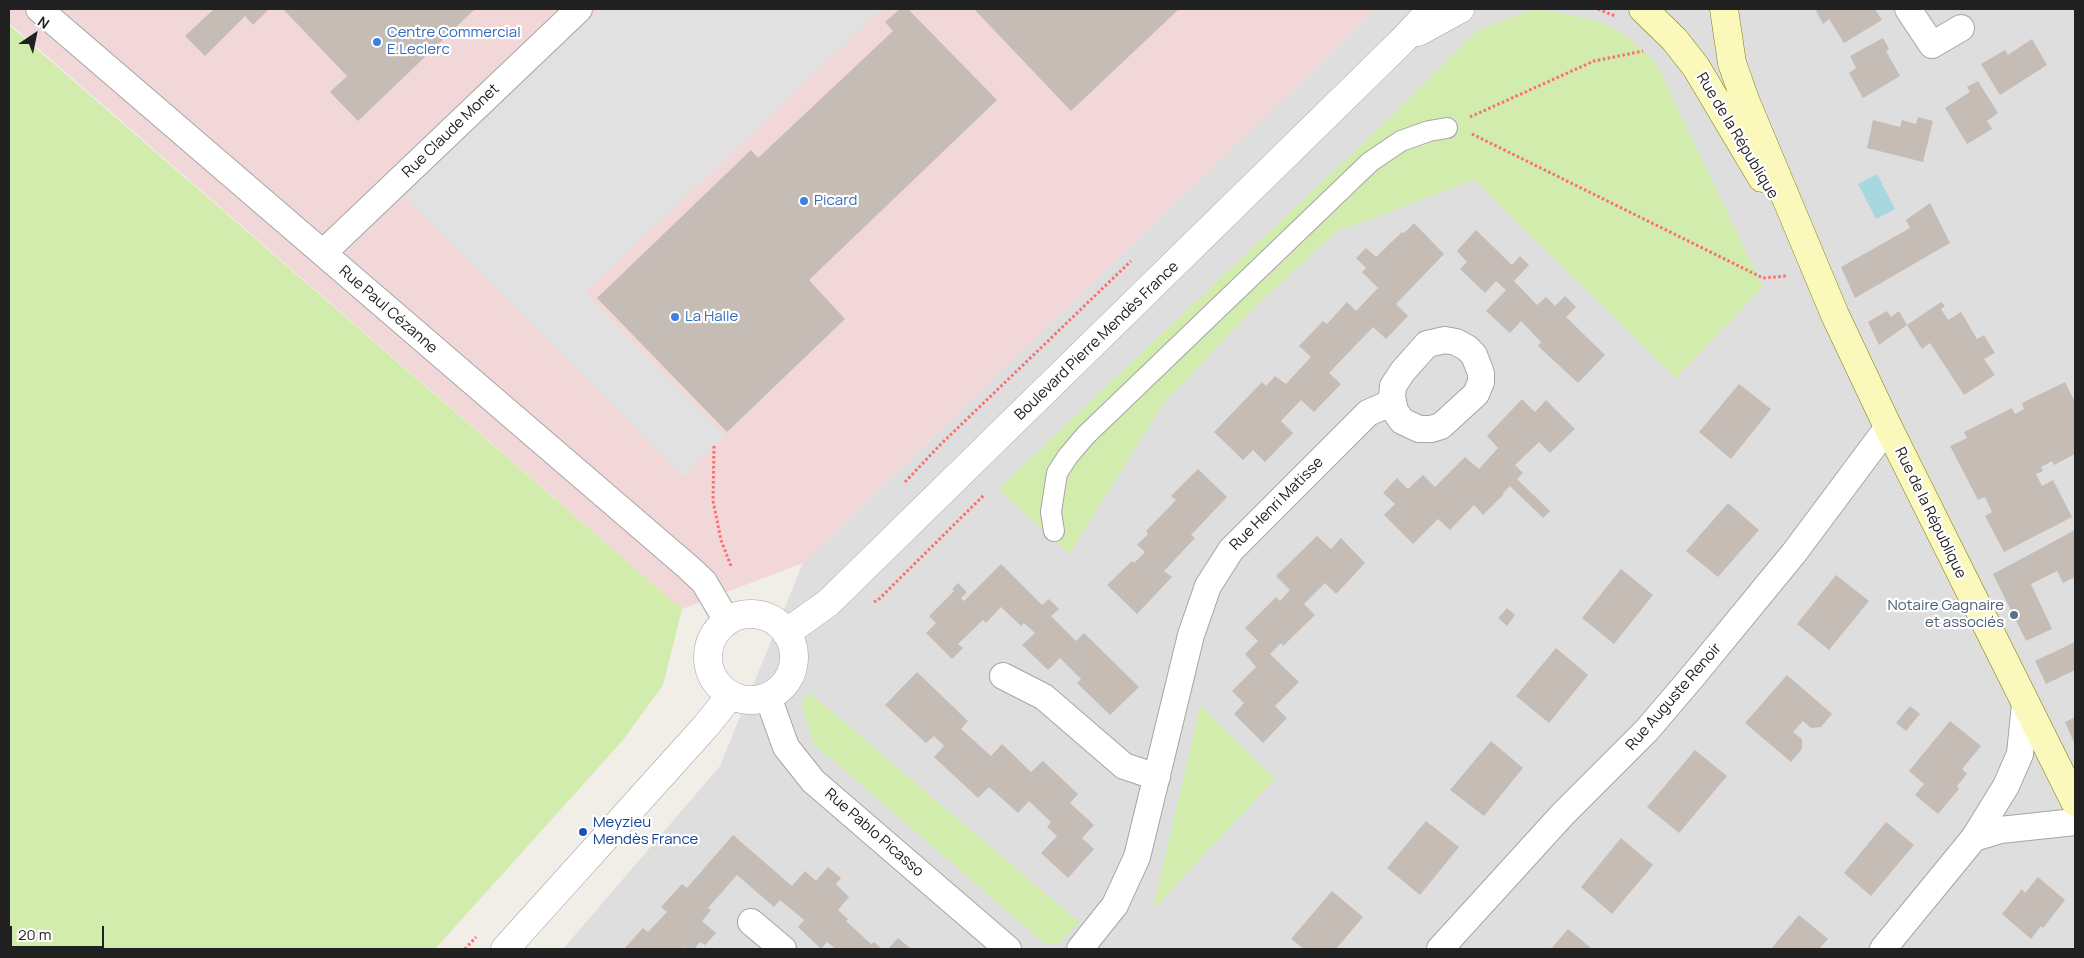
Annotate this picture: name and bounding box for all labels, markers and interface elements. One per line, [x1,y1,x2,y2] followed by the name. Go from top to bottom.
[10,10,60,60] north arrow
[34,11,53,33] text: N
[387,24,521,59] place label: Centre Commercial E.Leclerc
[371,36,383,48] marker: Centre Commercial E.Leclerc
[1692,70,1782,202] street label: Rue de la République
[399,80,503,182] street label: Rue Claude Monet
[814,192,857,210] place label: Picard
[798,195,810,207] marker: Picard
[1011,258,1183,424] street label: Boulevard Pierre Mendès France
[335,262,441,358] street label: Rue Paul Cézanne
[685,308,738,326] place label: La Halle
[669,311,681,323] marker: La Halle
[1890,444,1970,582] street label: Rue de la République
[1227,454,1327,554] street label: Rue Henri Matisse
[1887,597,2004,632] place label: Notaire Gagnaire et associés
[2008,609,2020,621] marker: Notaire Gagnaire et associés
[1622,640,1726,754] street label: Rue Auguste Renoir
[821,785,927,881] street label: Rue Pablo Picasso
[593,814,698,849] place label: Meyzieu Mendès France
[577,826,589,838] marker: Meyzieu Mendès France
[12,916,106,948] scale bar
[18,924,51,945] text: 20 m

